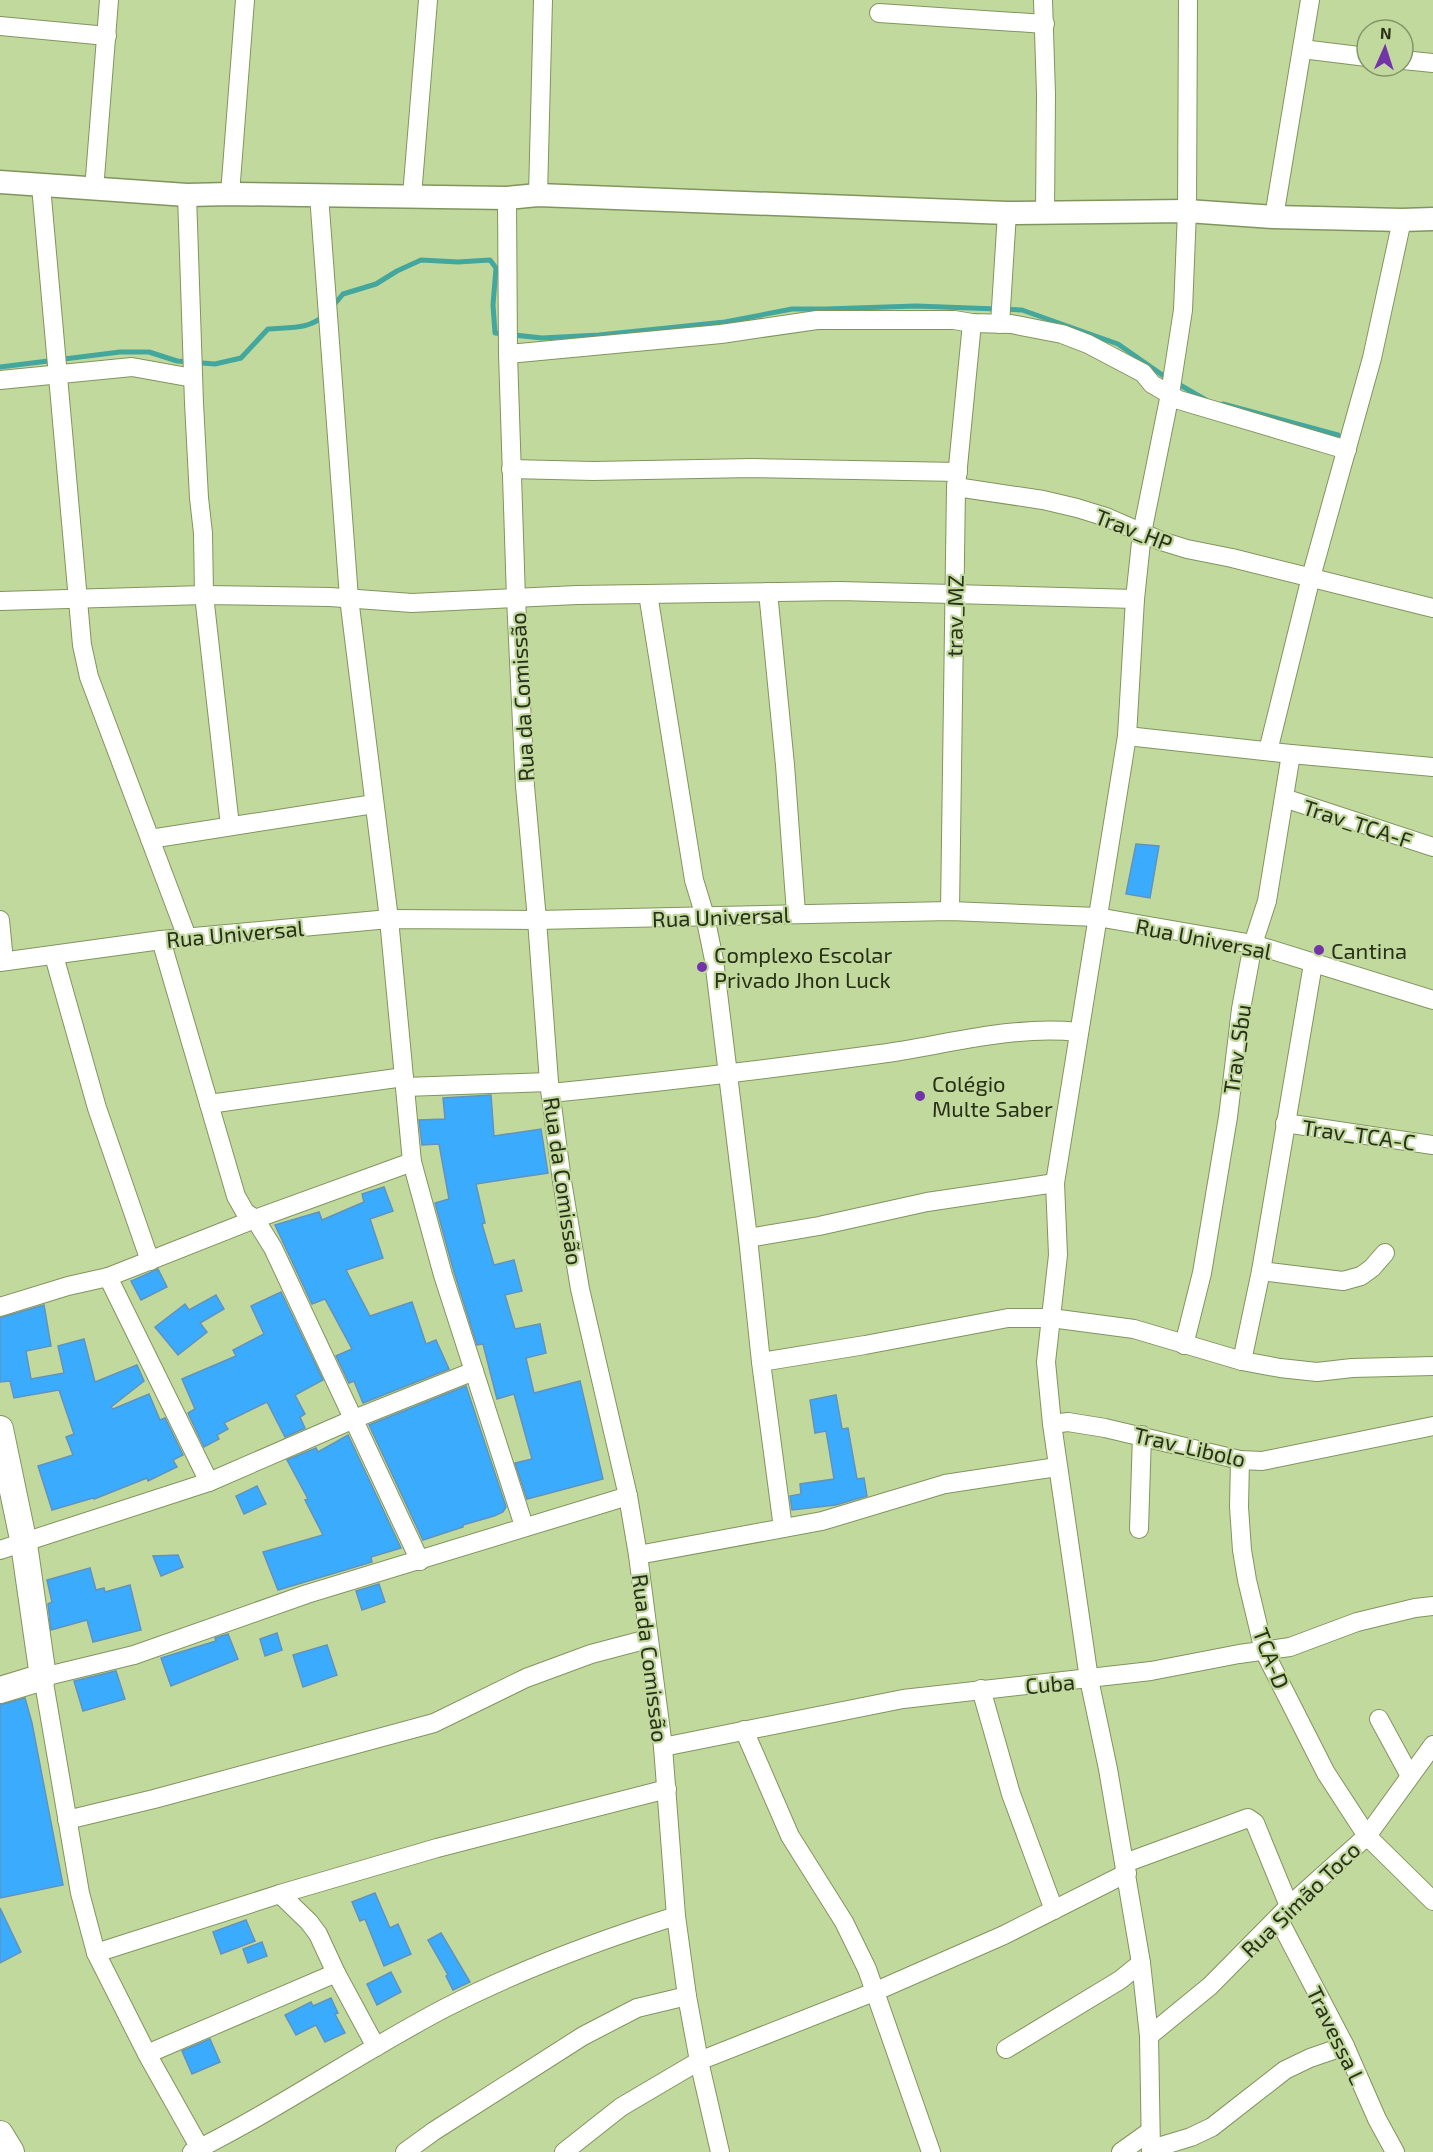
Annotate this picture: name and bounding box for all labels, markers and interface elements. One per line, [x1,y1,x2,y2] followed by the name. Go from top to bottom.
[1355,18,1415,78] north arrow
[1380,23,1392,42] text: N
[1092,502,1176,556] street label: Trav_HP
[940,575,968,657] street label: trav_MZ
[504,612,538,782] street label: Rua da Comissão
[1300,793,1416,853] street label: Trav_TCA-F
[652,901,791,931] street label: Rua Universal
[1134,912,1275,964] street label: Rua Universal
[165,914,305,952] street label: Rua Universal
[1331,937,1407,963] place label: Cantina
[714,941,892,992] place label: Complexo Escolar Privado Jhon Luck
[1312,943,1326,957] marker: Cantina
[695,960,709,974] marker: Complexo Escolar Privado Jhon Luck
[1217,1002,1255,1096] street label: Trav_Sbu
[932,1070,1053,1121] place label: Colégio Multe Saber
[913,1089,927,1103] marker: Colégio Multe Saber
[539,1095,589,1267] street label: Rua da Comissão
[1301,1113,1417,1155] street label: Trav_TCA-C
[1132,1421,1248,1471] street label: Trav_Libolo
[628,1572,674,1744] street label: Rua da Comissão
[1249,1624,1295,1692] street label: TCA-D
[1024,1668,1076,1698] street label: Cuba
[1235,1836,1365,1962] street label: Rua Simão Toco
[1302,1982,1372,2088] street label: Travessa L

